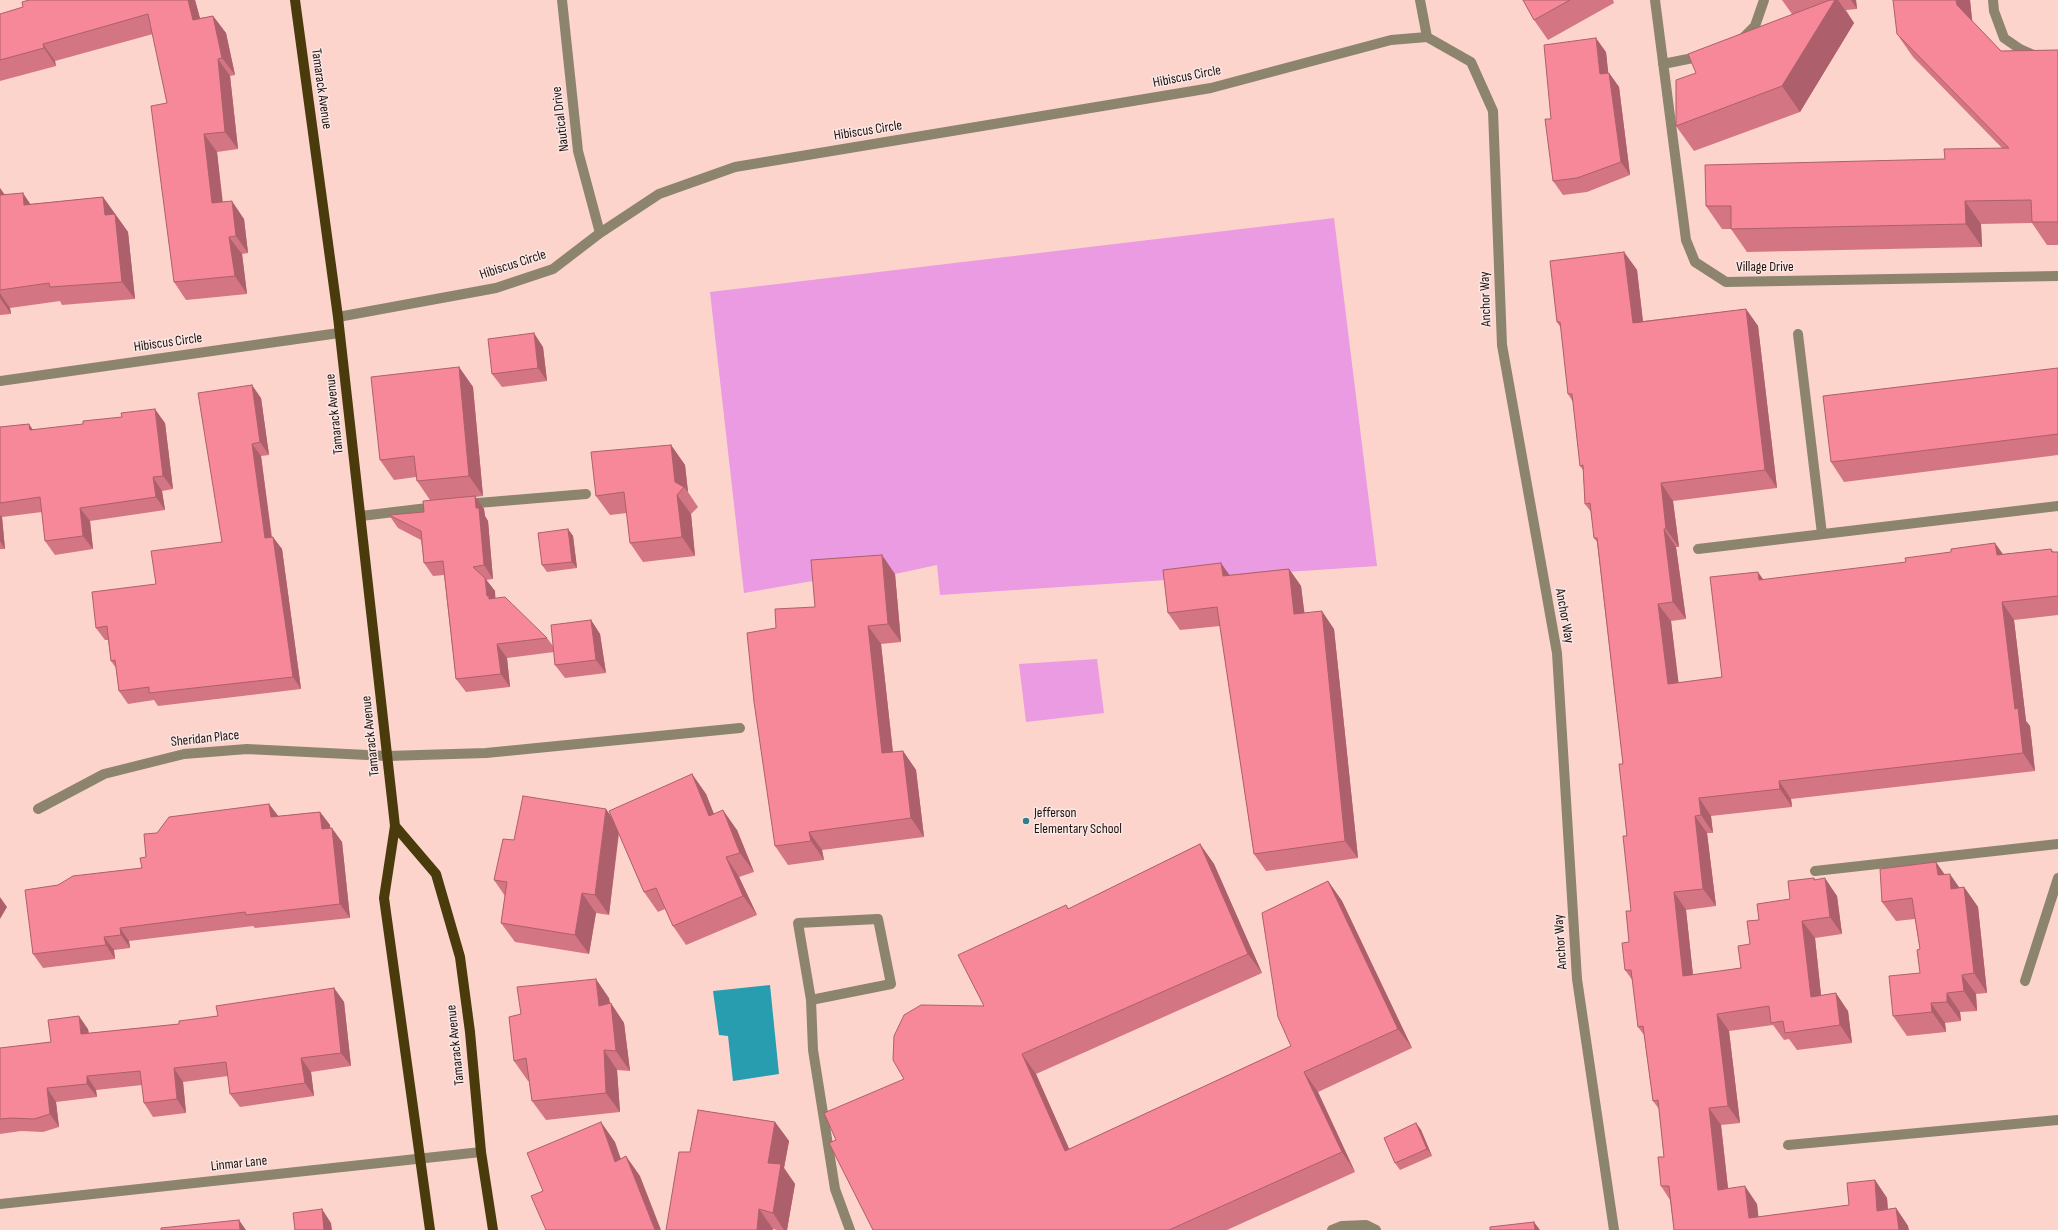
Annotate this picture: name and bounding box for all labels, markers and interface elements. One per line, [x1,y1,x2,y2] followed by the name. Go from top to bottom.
[307,48,335,130] street label: Tamarack Avenue
[1152,62,1222,92] street label: Hibiscus Circle
[549,86,573,152] street label: Nautical Drive
[833,117,903,145] street label: Hibiscus Circle
[478,246,548,284] street label: Hibiscus Circle
[1736,259,1794,275] street label: Village Drive
[1477,271,1495,327] street label: Anchor Way
[133,330,203,356] street label: Hibiscus Circle
[322,373,348,455] street label: Tamarack Avenue
[1551,587,1577,645] street label: Anchor Way
[358,695,384,777] street label: Tamarack Avenue
[170,727,240,751] street label: Sheridan Place
[1034,805,1122,838] place label: Jefferson Elementary School
[1021,816,1031,826] marker: Jefferson Elementary School
[1551,914,1571,970] street label: Anchor Way
[443,1004,469,1086] street label: Tamarack Avenue
[210,1153,268,1175] street label: Linmar Lane

